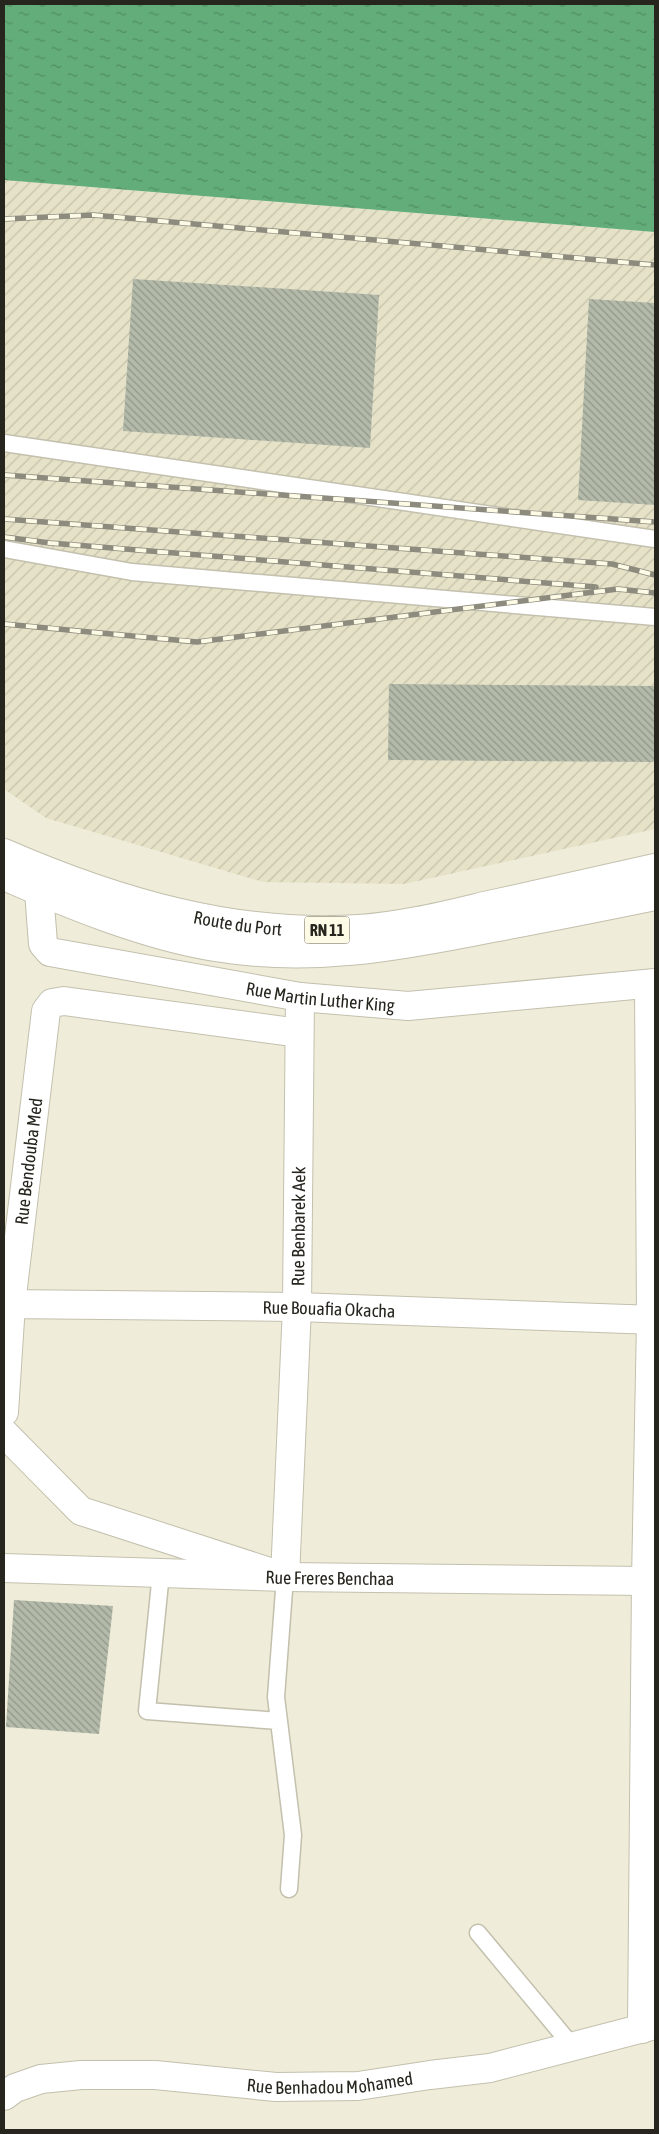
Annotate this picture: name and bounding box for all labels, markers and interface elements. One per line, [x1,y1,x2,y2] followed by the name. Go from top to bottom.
[192,906,283,939] street label: Route du Port
[304,916,350,944] road number: RN 11
[244,977,396,1015] street label: Rue Martin Luther King
[10,1097,46,1226] street label: Rue Bendouba Med
[287,1166,309,1286] street label: Rue Benbarek Aek
[262,1296,396,1321] street label: Rue Bouafia Okacha
[265,1566,394,1589] street label: Rue Freres Benchaa
[246,2067,414,2098] street label: Rue Benhadou Mohamed

